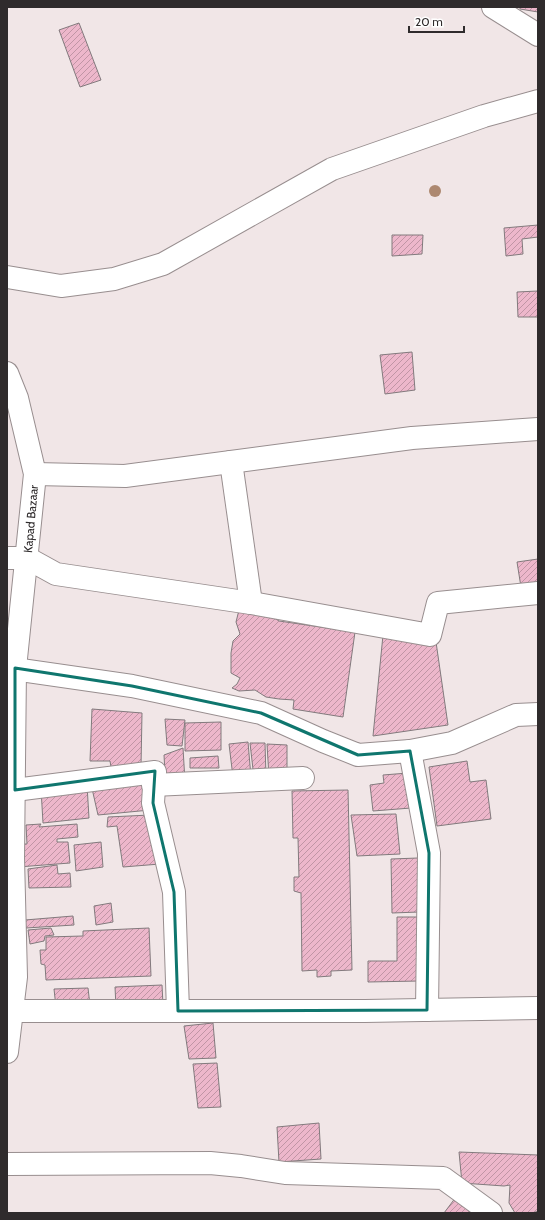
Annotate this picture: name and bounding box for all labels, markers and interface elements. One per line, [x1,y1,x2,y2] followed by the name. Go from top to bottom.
[409,8,464,34] scale bar
[415,14,443,29] text: 20 m
[20,484,41,554] street label: Kapad Bazaar

